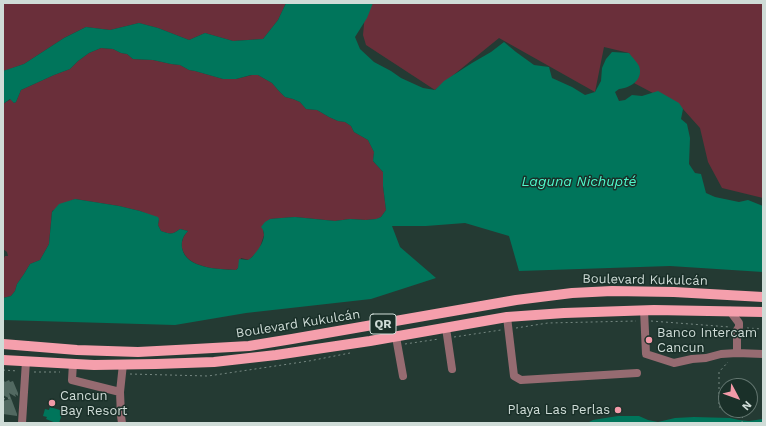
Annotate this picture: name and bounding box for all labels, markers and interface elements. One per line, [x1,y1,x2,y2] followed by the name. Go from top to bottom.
[521,174,637,190] water label: Laguna Nichupté
[582,271,708,289] street label: Boulevard Kukulcán
[235,306,361,342] street label: Boulevard Kukulcán
[370,314,396,334] road number: QR
[657,325,757,356] place label: Banco Intercam Cancun
[644,335,654,345] marker: Banco Intercam Cancun
[718,378,758,418] north arrow
[60,388,128,419] place label: Cancun Bay Resort
[47,398,57,408] marker: Cancun Bay Resort
[739,398,754,413] text: N
[508,402,610,418] place label: Playa Las Perlas
[613,405,623,415] marker: Playa Las Perlas

